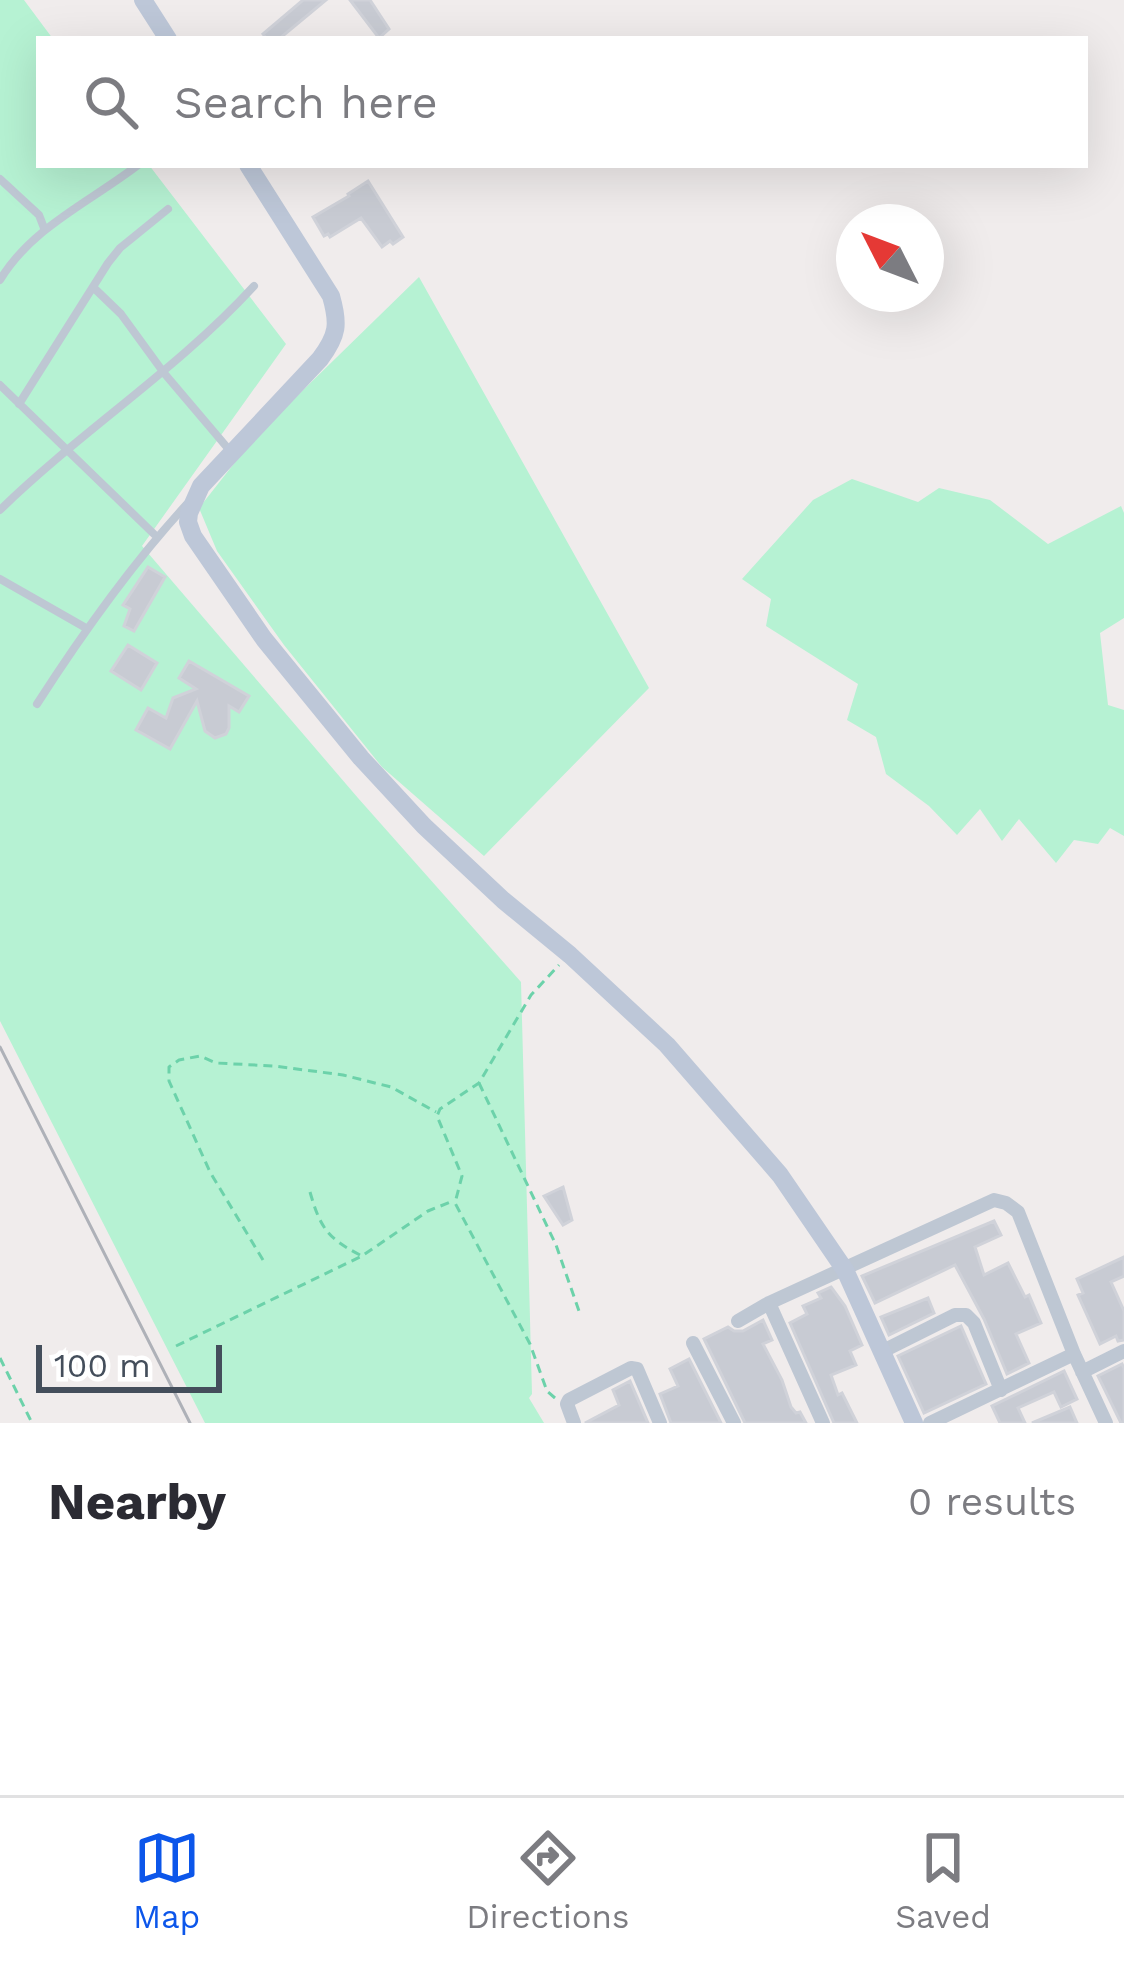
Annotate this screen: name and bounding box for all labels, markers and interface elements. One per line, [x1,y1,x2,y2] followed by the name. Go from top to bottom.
[36,36,1088,168] search box
[78,69,144,135] icon: search
[174,76,438,129] text: Search here
[836,204,944,312] north arrow
[36,1339,222,1392] scale bar
[54,1346,151,1385] text: 100 m
[48,1472,226,1531] text: Nearby
[908,1479,1076,1524] text: 0 results
[133,1825,200,1936] tab: Map
[466,1825,629,1936] tab: Directions
[895,1825,991,1936] tab: Saved

